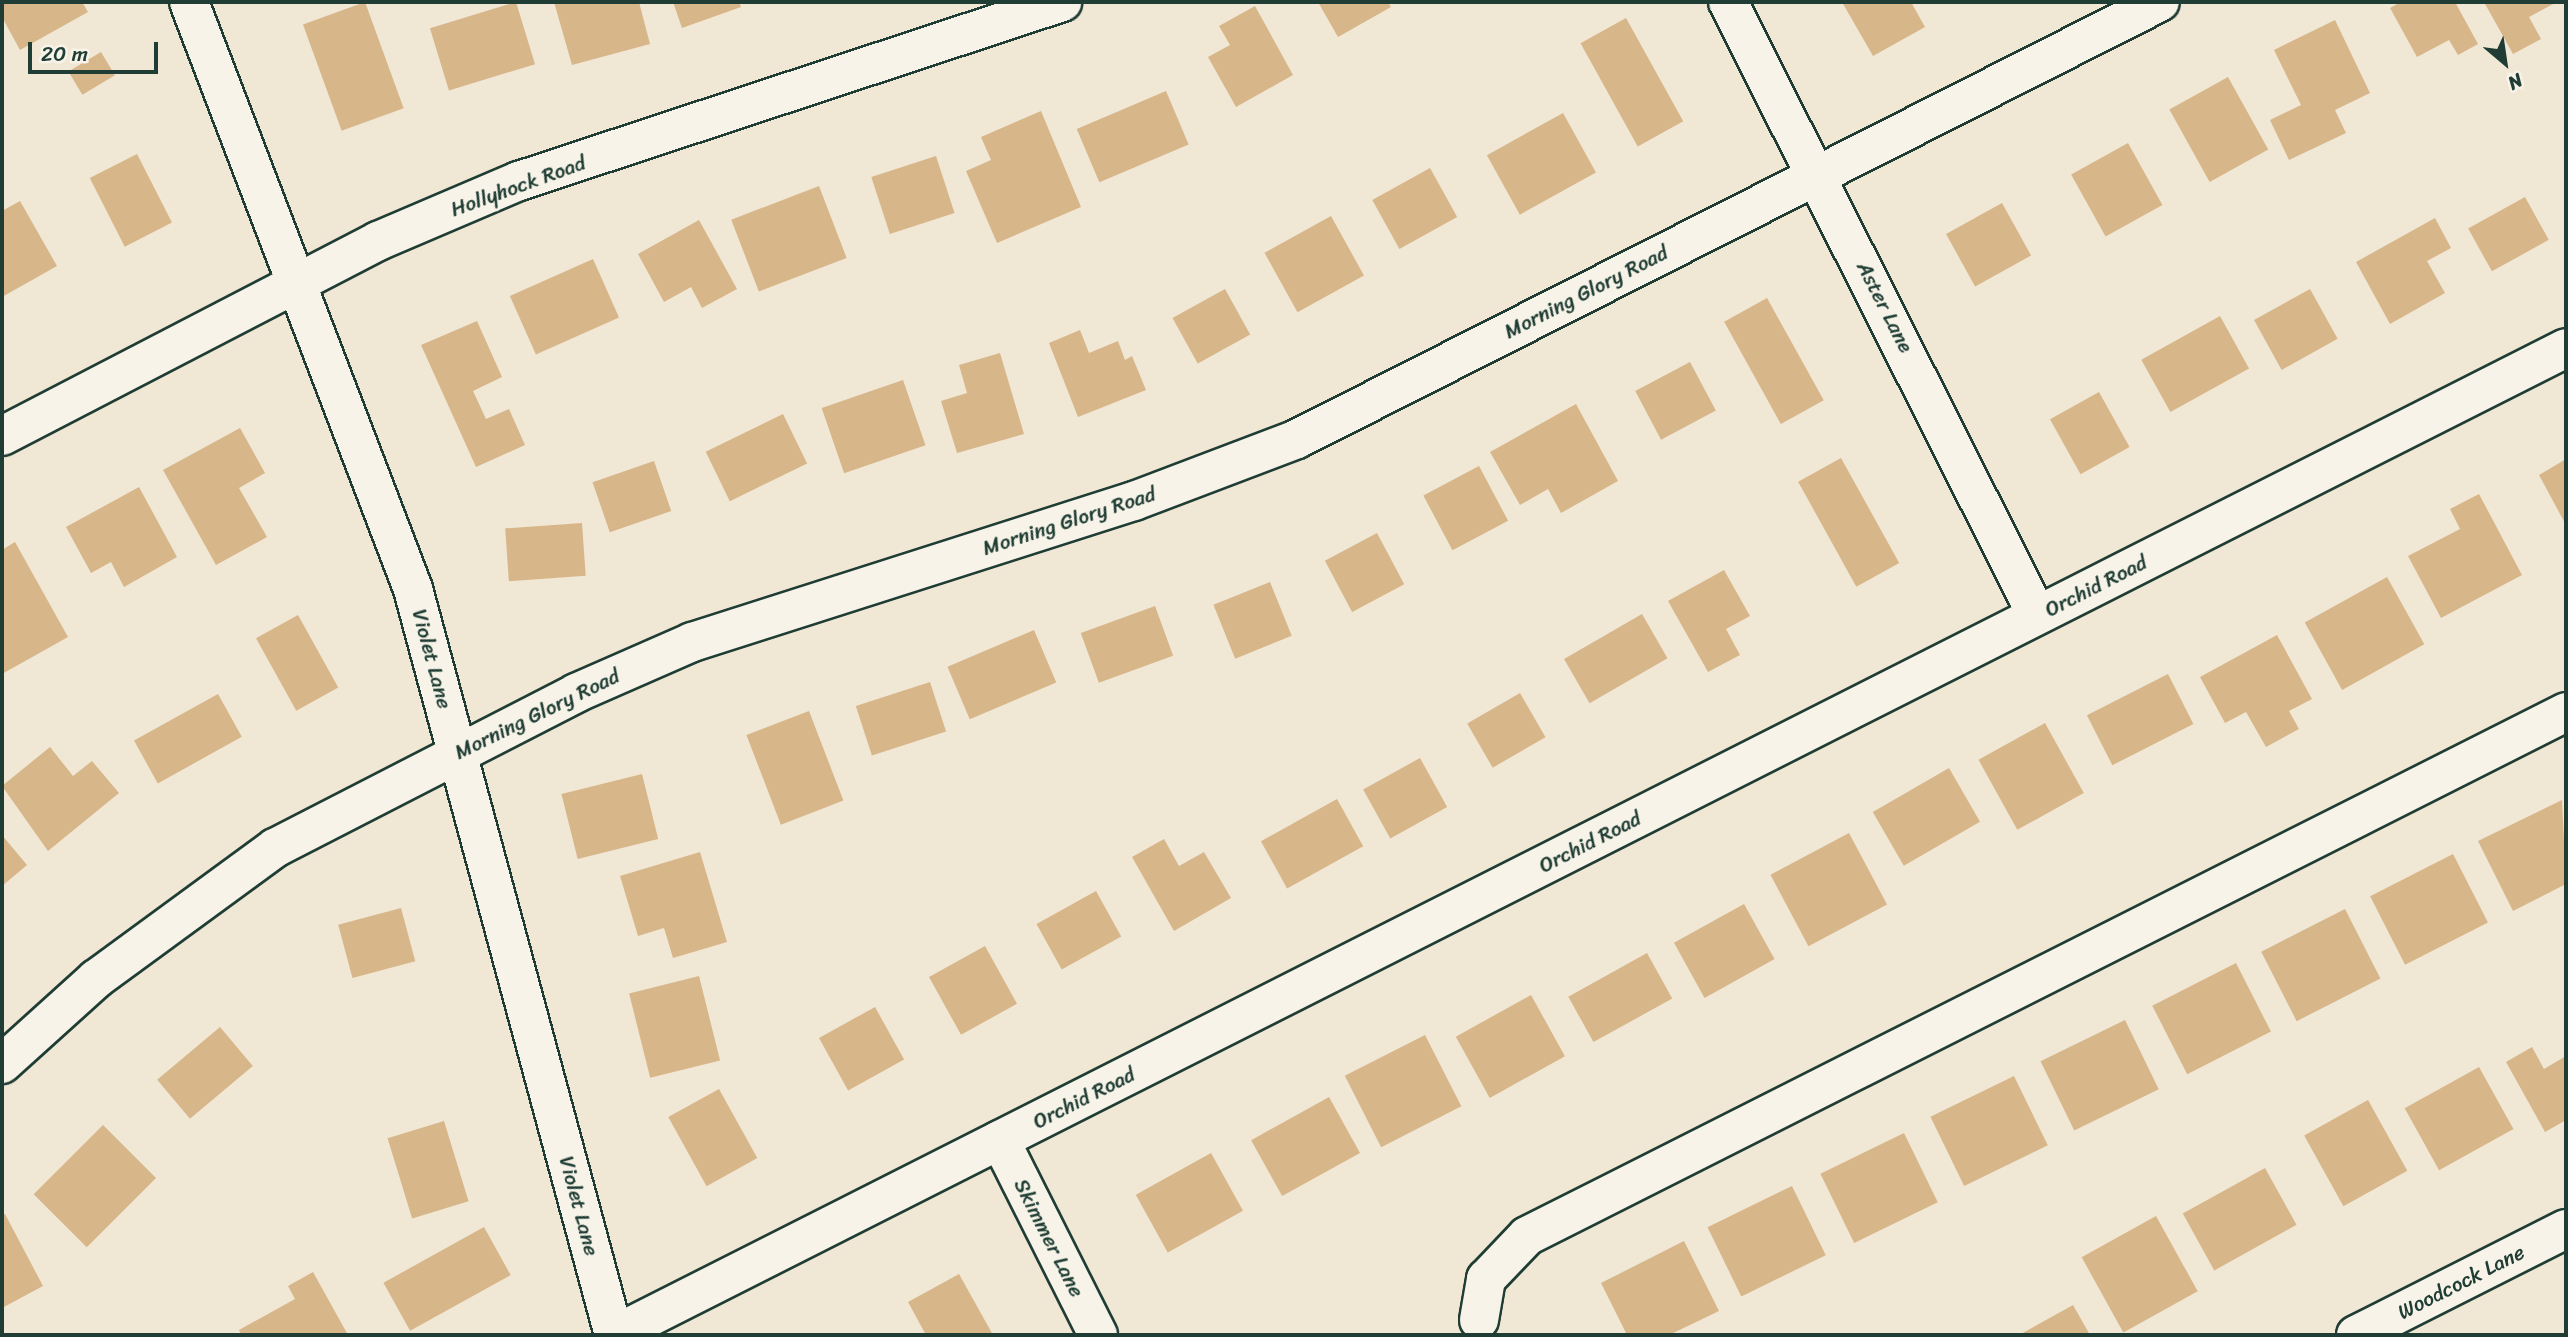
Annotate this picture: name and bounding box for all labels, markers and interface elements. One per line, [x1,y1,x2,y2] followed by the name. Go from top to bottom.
[32,28,161,72] scale bar
[2470,28,2540,98] north arrow
[41,35,88,73] text: 20 m
[2502,64,2529,99] text: N
[447,150,589,222] street label: Hollyhock Road
[1500,240,1672,344] street label: Morning Glory Road
[1851,257,1919,357] street label: Aster Lane
[979,481,1159,561] street label: Morning Glory Road
[2041,550,2151,622] street label: Orchid Road
[407,606,457,712] street label: Violet Lane
[450,663,624,765] street label: Morning Glory Road
[1535,806,1645,878] street label: Orchid Road
[1029,1062,1139,1134] street label: Orchid Road
[554,1153,604,1259] street label: Violet Lane
[1008,1175,1090,1301] street label: Skimmer Lane
[2393,1239,2529,1325] street label: Woodcock Lane

